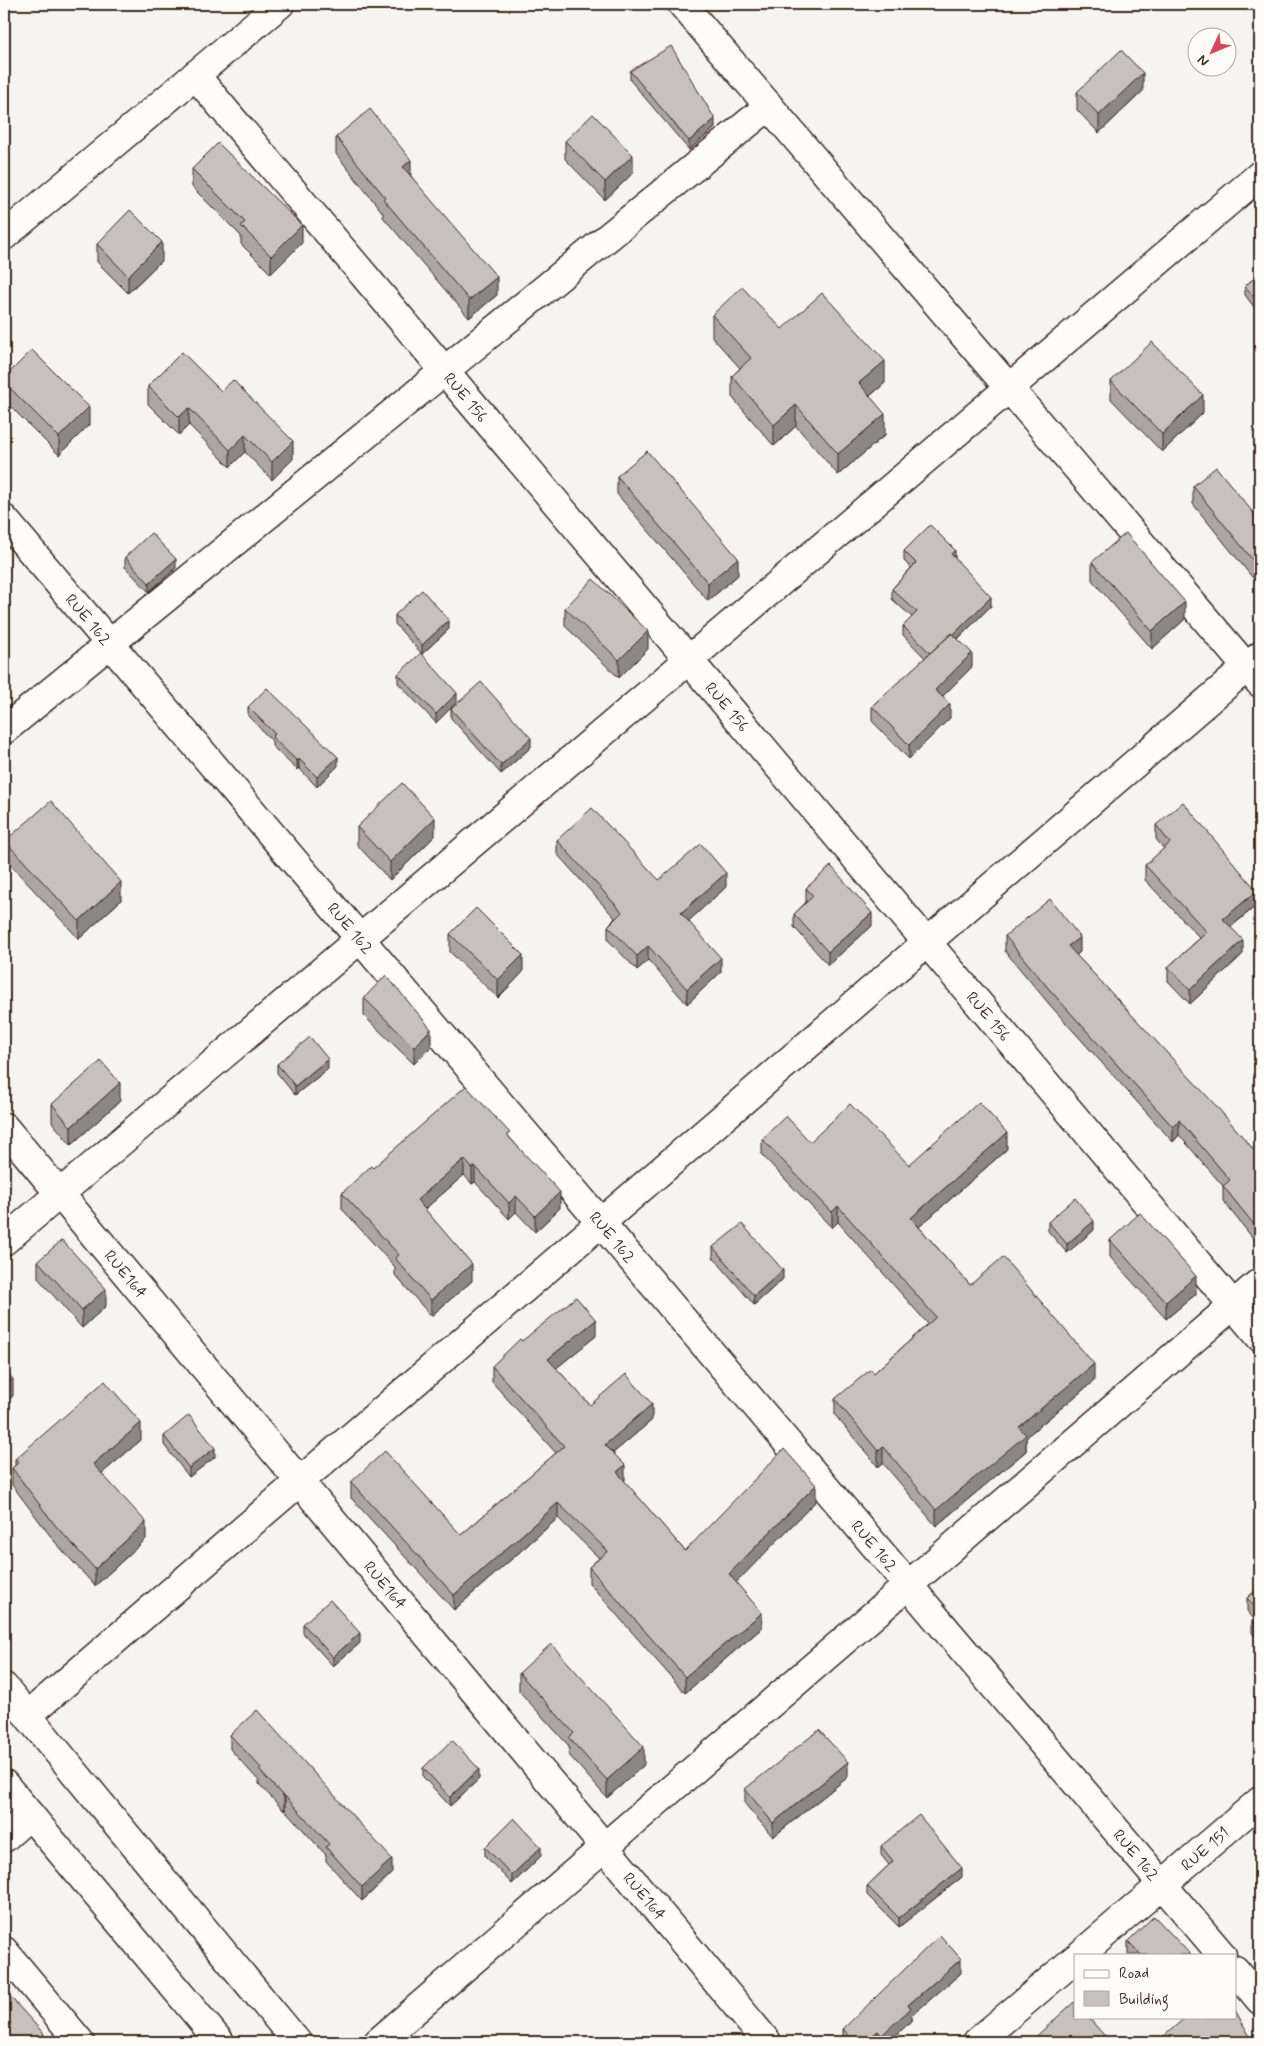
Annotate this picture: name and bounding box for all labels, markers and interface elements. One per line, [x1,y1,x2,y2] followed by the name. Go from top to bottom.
[1186,28,1236,78] north arrow
[1194,51,1213,70] text: N
[438,369,492,427] street label: RUE 156
[60,590,116,650] street label: RUE 162
[700,678,754,736] street label: RUE 156
[322,899,378,959] street label: RUE 162
[961,988,1015,1046] street label: RUE 156
[584,1208,640,1268] street label: RUE 162
[99,1246,151,1303] street label: RUE164
[846,1516,902,1577] street label: RUE 162
[358,1557,411,1614] street label: RUE164
[1177,1823,1234,1876] street label: RUE 151
[1108,1825,1164,1886] street label: RUE 162
[618,1868,670,1925] street label: RUE164
[1074,1954,1236,2018] legend
[1119,1964,1149,1984] text: Road
[1119,1990,1169,2011] text: Building

